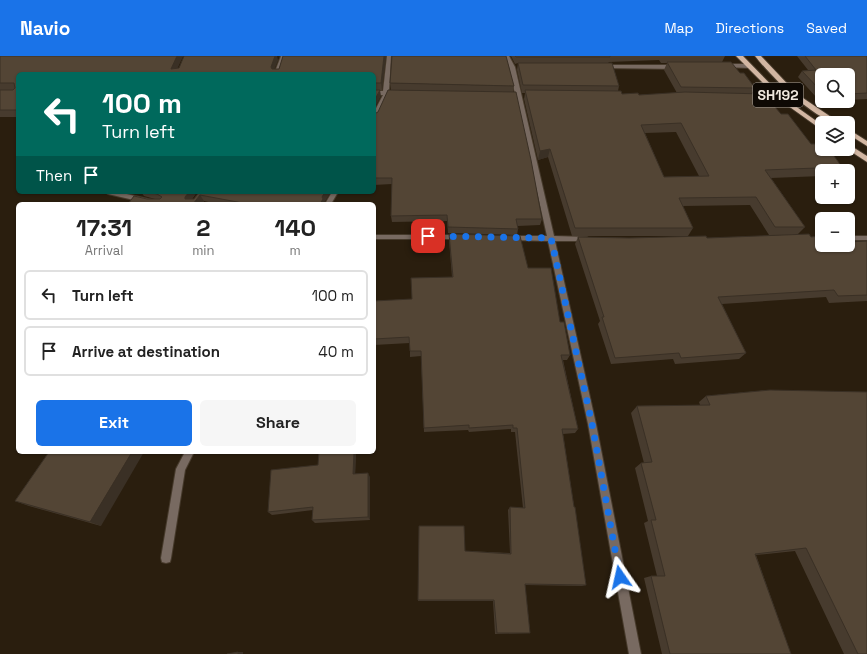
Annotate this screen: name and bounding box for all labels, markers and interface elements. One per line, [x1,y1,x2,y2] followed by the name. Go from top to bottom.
[20,16,70,41] text: Navio
[664,19,694,37] text: Map
[716,19,784,37] text: Directions
[806,19,847,37] text: Saved
[815,68,855,252] map controls
[815,68,855,108] button: search
[753,83,803,107] road number: SH192
[102,85,182,121] text: 100 m
[36,88,88,140] icon: left
[815,116,855,156] button: layers
[102,120,175,143] text: Turn left
[80,164,102,186] icon: arrive
[815,164,855,204] button: +
[36,166,72,185] text: Then
[76,212,132,243] text: 17:31
[196,212,210,243] text: 2
[274,212,316,243] text: 140
[815,212,855,252] button: −
[411,219,445,253] pin
[417,225,439,247] icon: arrive
[85,242,123,259] text: Arrival
[192,242,214,259] text: min
[290,242,301,259] text: m
[38,284,60,306] icon: left
[72,286,134,305] text: Turn left
[312,286,354,305] text: 100 m
[38,340,60,362] icon: arrive
[72,342,220,361] text: Arrive at destination
[318,342,354,361] text: 40 m
[36,400,192,446] button: Exit
[200,400,356,446] button: Share
[599,556,641,598] position arrow

